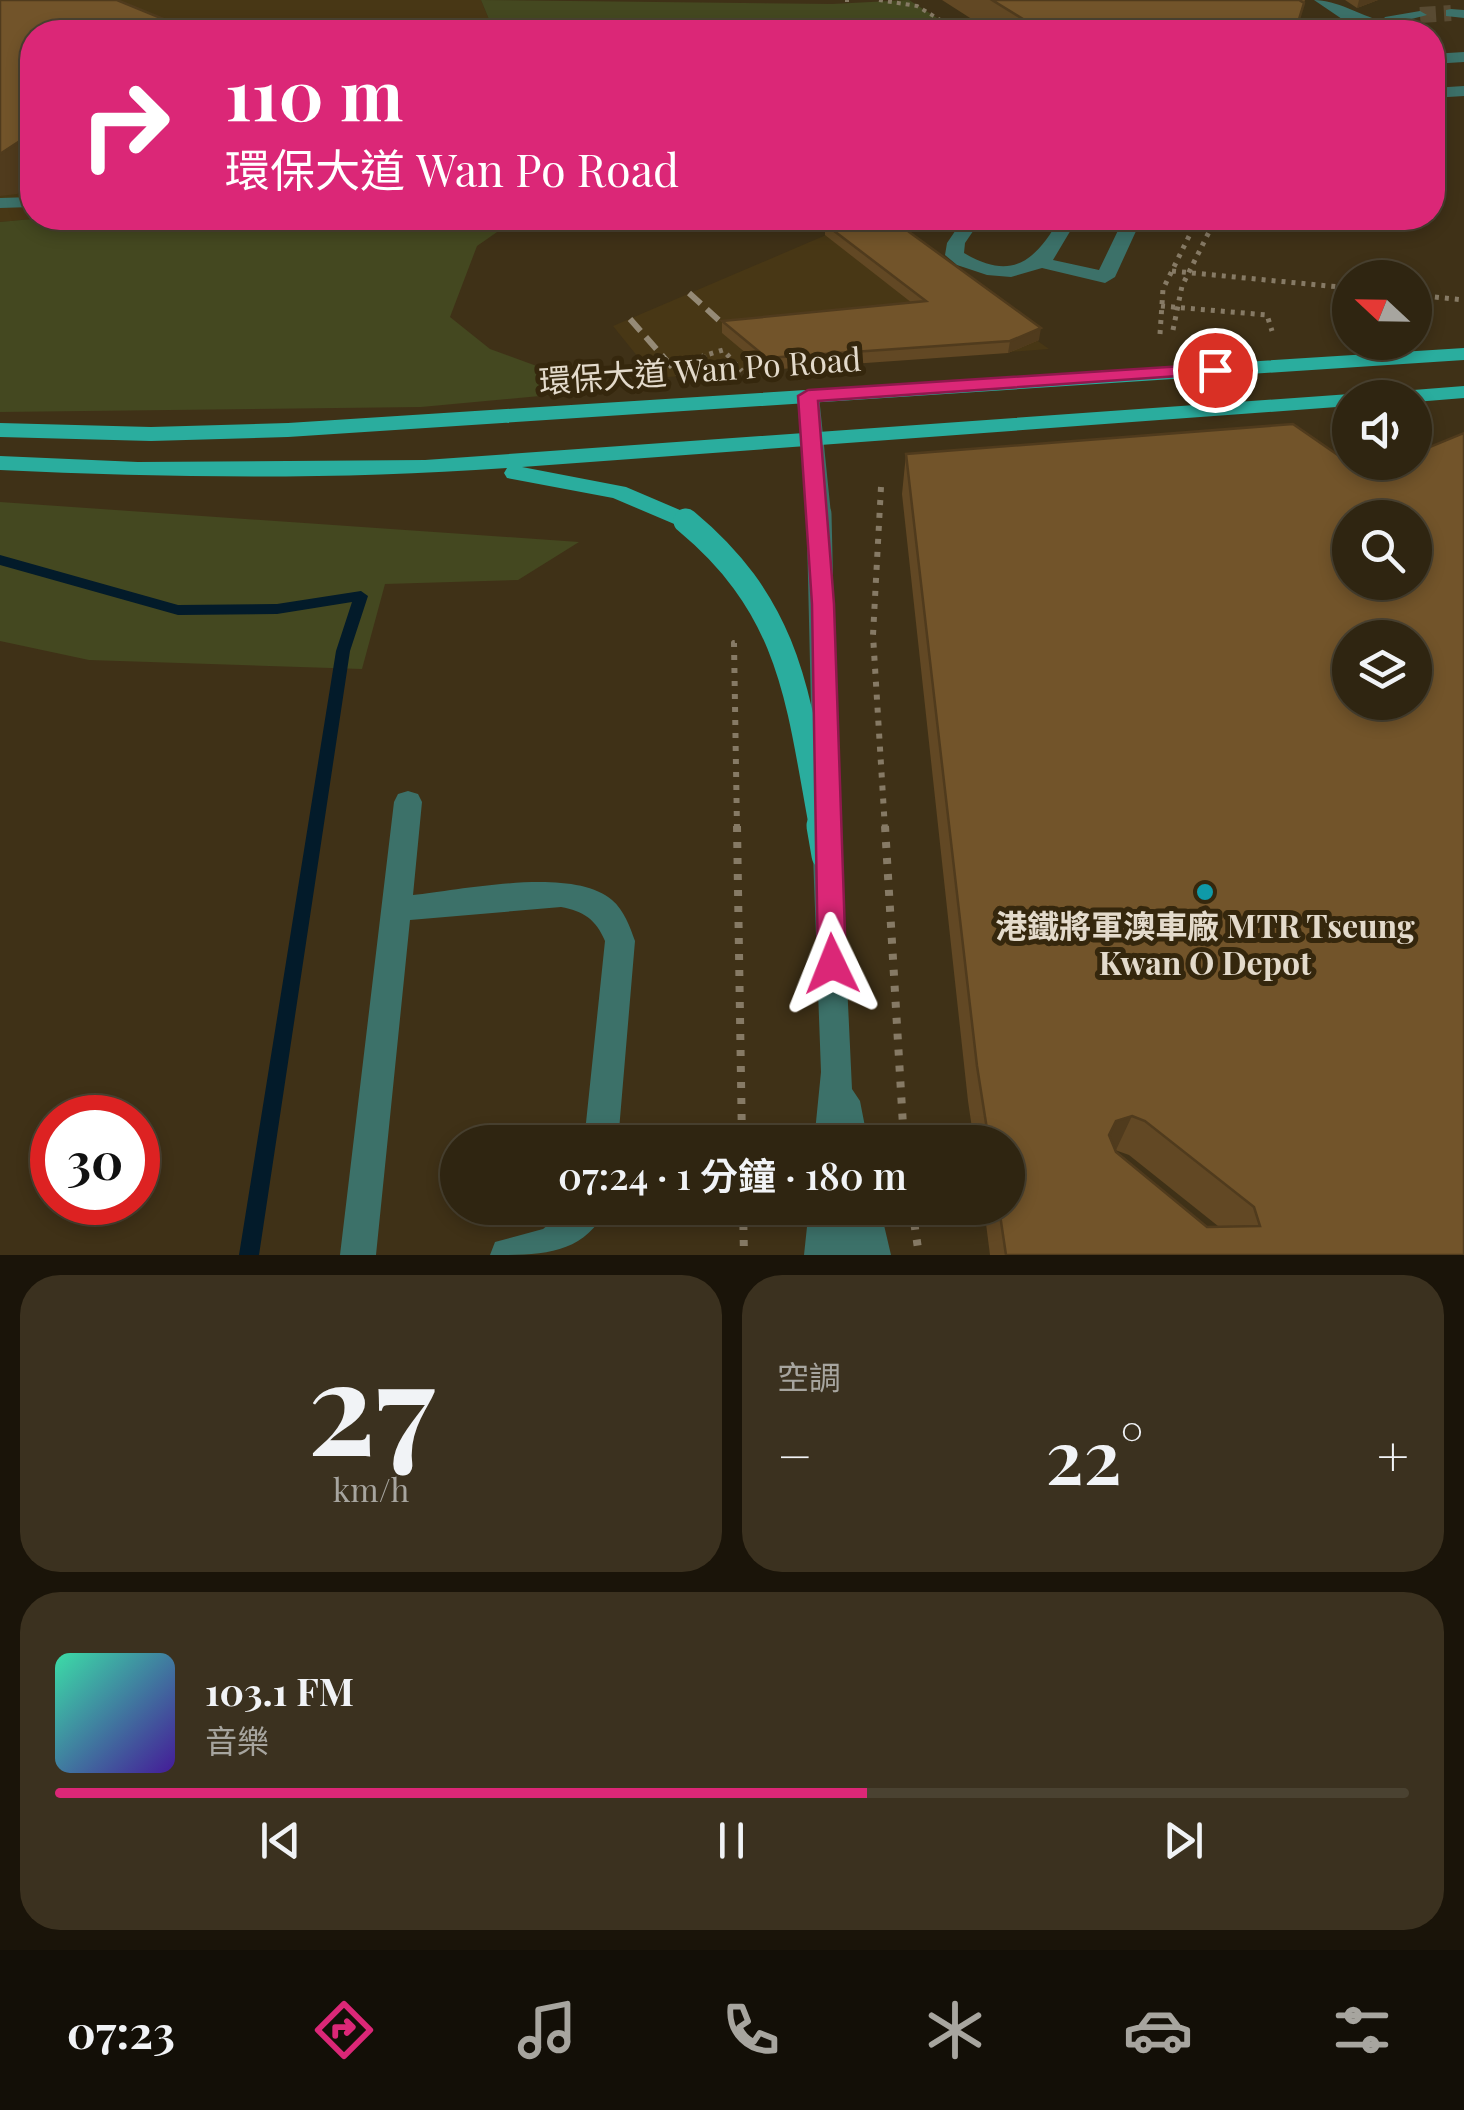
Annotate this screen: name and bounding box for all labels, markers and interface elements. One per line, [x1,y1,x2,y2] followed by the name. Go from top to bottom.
[225,45,403,139] text: 110 m
[60,60,190,190] icon: right
[225,138,679,198] text: 環保大道 Wan Po Road
[1332,260,1432,360] north arrow
[1332,260,1432,720] map controls
[1173,328,1258,413] pin
[537,336,862,401] street label: 環保大道 Wan Po Road
[1188,343,1243,398] icon: arrive
[1332,380,1432,480] button: sound
[1332,500,1432,600] button: search
[1332,620,1432,720] button: layers
[1194,881,1216,903] marker: 港鐵將軍澳車廠 MTR Tseung Kwan O Depot
[995,903,1415,983] place label: 港鐵將軍澳車廠 MTR Tseung Kwan O Depot
[780,912,884,1016] position arrow
[30,1095,160,1225] speed limit sign: 30
[558,1149,907,1200] text: 07:24 · 1 分鐘 · 180 m
[307,1315,435,1489] text: 27
[777,1354,841,1397] text: 空調
[1045,1404,1144,1504] text: 22°
[777,1417,813,1491] text: −
[1377,1417,1409,1491] text: +
[333,1467,409,1510] text: km/h
[205,1665,354,1716] text: 103.1 FM
[205,1718,269,1761] text: 音樂
[253,1813,308,1868] icon: previous
[704,1813,759,1868] icon: pause
[1156,1813,1211,1868] icon: next
[309,1995,379,2065] icon: directions
[512,1995,582,2065] icon: music
[716,1995,786,2065] icon: phone
[920,1995,990,2065] icon: climate
[1123,1995,1193,2065] icon: car
[1327,1995,1397,2065] icon: filters
[67,2000,175,2060] text: 07:23

